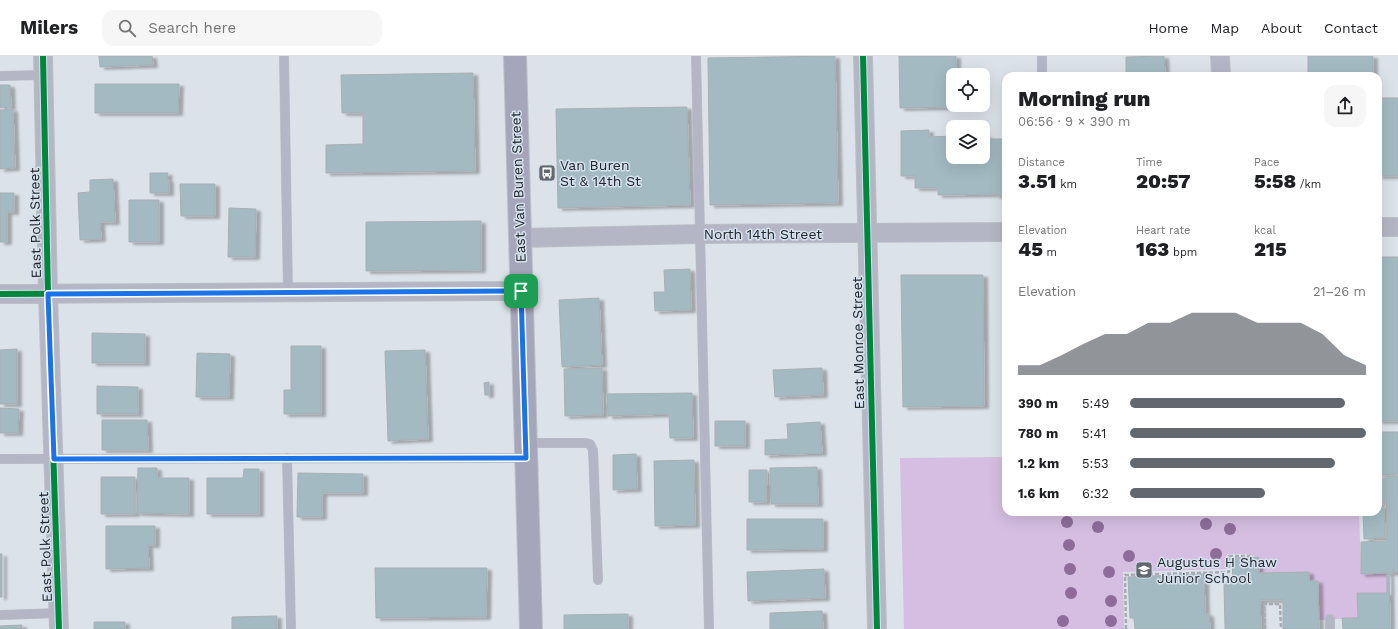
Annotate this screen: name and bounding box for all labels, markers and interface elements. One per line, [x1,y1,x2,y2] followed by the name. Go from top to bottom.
[102,10,382,46] search box
[20,16,78,39] text: Milers
[116,17,138,39] icon: search
[148,19,236,37] text: Search here
[1148,20,1188,36] text: Home
[1210,20,1239,36] text: Map
[1261,20,1302,36] text: About
[1324,20,1378,36] text: Contact
[946,68,990,164] map controls
[946,68,990,112] button: locate
[1324,85,1366,127] button: share
[1018,86,1150,111] text: Morning run
[507,111,529,263] street label: East Van Buren Street
[1018,114,1130,129] text: 06:56 · 9 × 390 m
[946,120,990,164] button: layers
[1018,156,1065,169] text: Distance
[1136,156,1162,169] text: Time
[1254,156,1279,169] text: Pace
[560,157,641,189] place label: Van Buren St & 14th St
[537,163,557,183] bus stop icon: Van Buren St & 14th St
[26,167,44,278] street label: East Polk Street
[1018,169,1057,193] text: 3.51
[1136,169,1190,193] text: 20:57
[1254,169,1296,193] text: 5:58
[1057,178,1077,191] text: km
[1296,178,1321,191] text: /km
[1018,224,1067,237] text: Elevation
[1136,224,1190,237] text: Heart rate
[1254,224,1276,237] text: kcal
[704,226,822,242] street label: North 14th Street
[1018,237,1043,261] text: 45
[1136,237,1169,261] text: 163
[1254,237,1287,261] text: 215
[1043,246,1057,259] text: m
[1169,246,1197,259] text: bpm
[504,274,538,308] pin
[849,276,867,409] street label: East Monroe Street
[510,280,532,302] icon: arrive
[1018,284,1076,299] text: Elevation
[1313,284,1366,299] text: 21–26 m
[1018,396,1058,411] text: 390 m
[1082,396,1109,411] text: 5:49
[1018,426,1058,441] text: 780 m
[1082,426,1106,441] text: 5:41
[1018,456,1059,471] text: 1.2 km
[1082,456,1109,471] text: 5:53
[1018,486,1059,501] text: 1.6 km
[1082,486,1109,501] text: 6:32
[35,491,55,603] street label: East Polk Street
[1157,554,1277,586] place label: Augustus H Shaw Junior School
[1134,560,1154,580] school or university icon: Augustus H Shaw Junior School

